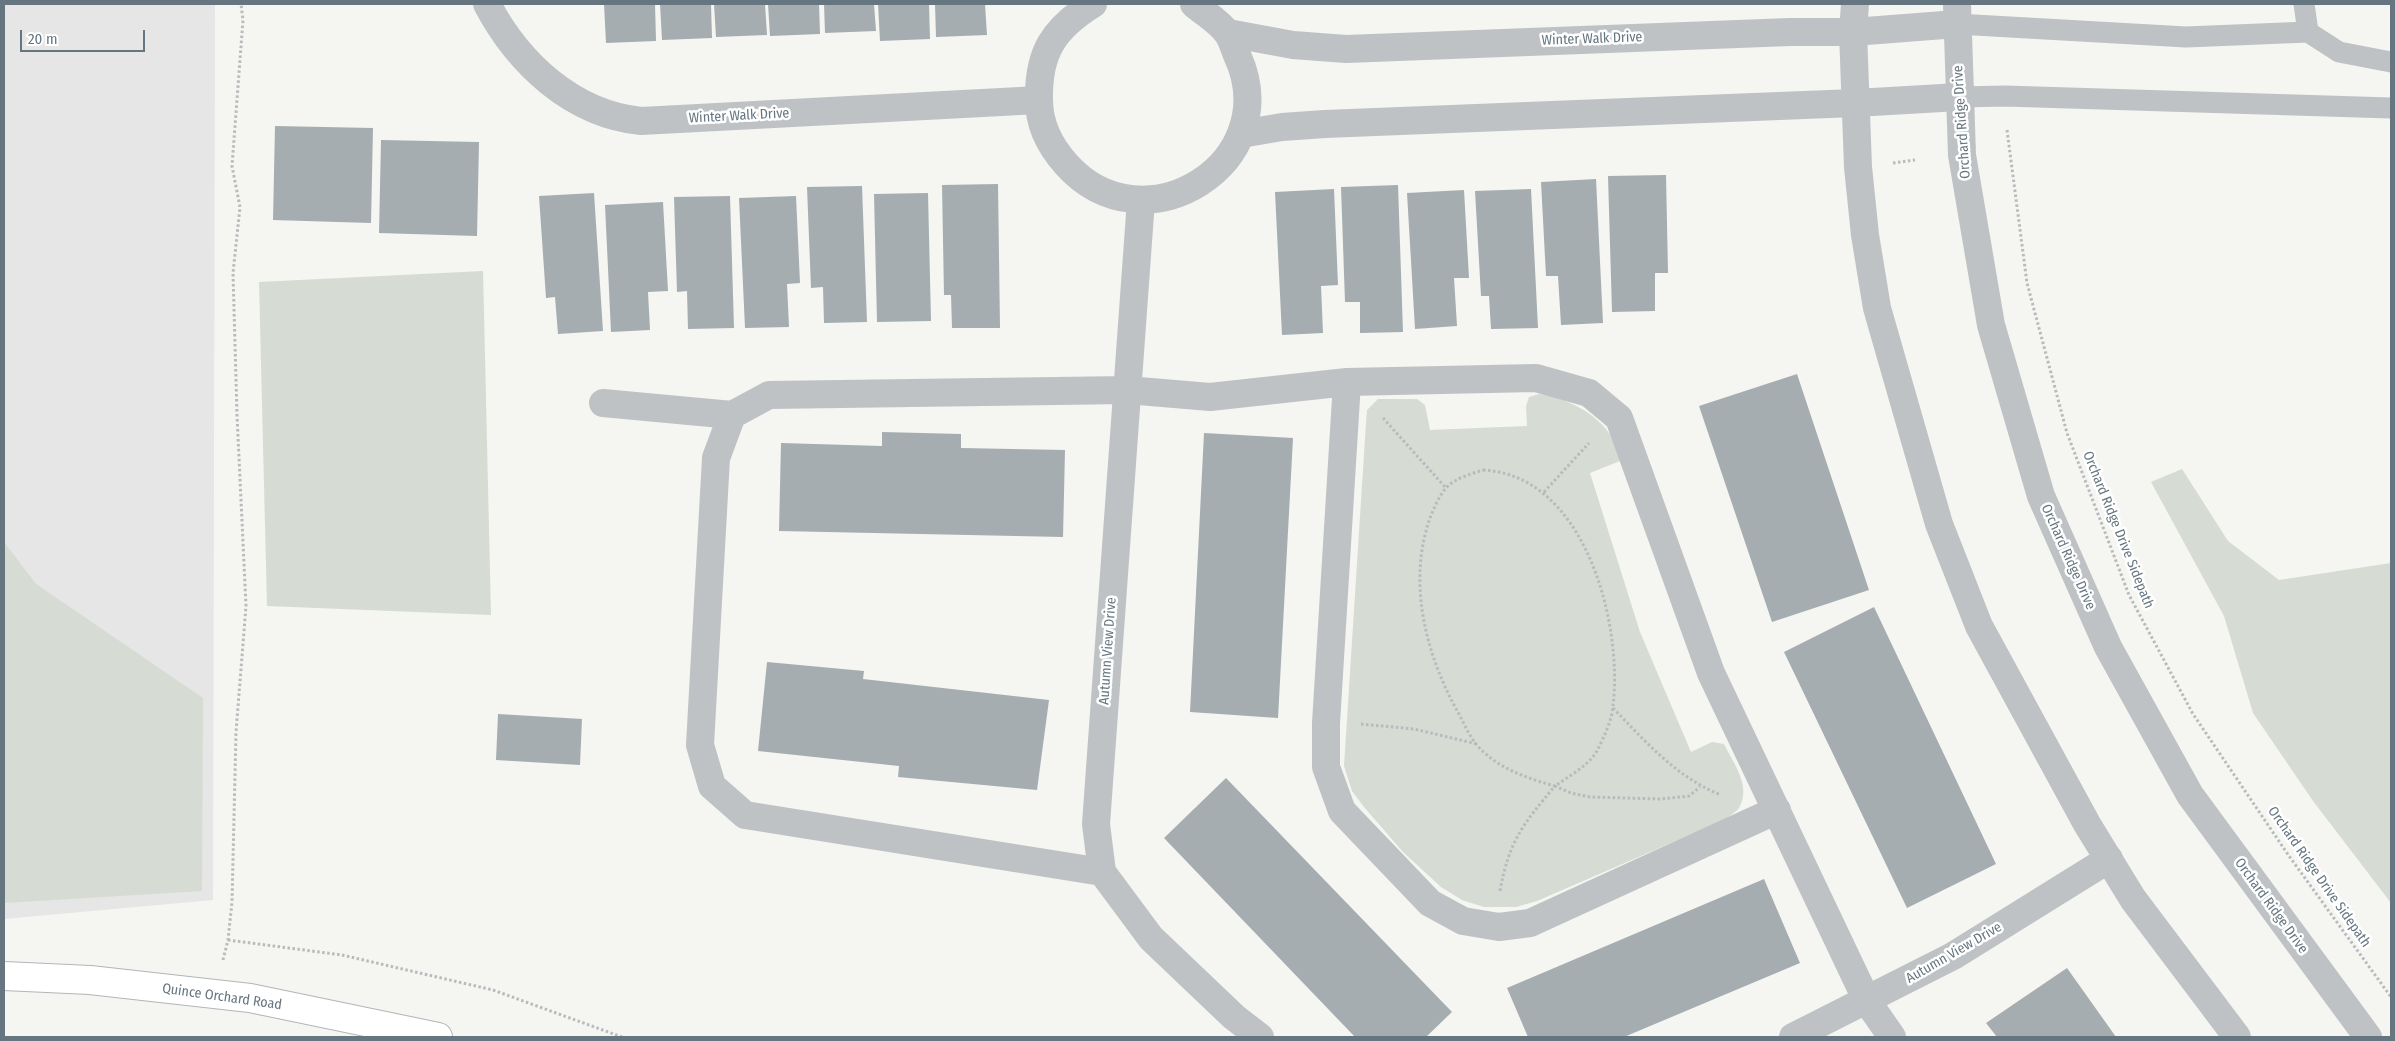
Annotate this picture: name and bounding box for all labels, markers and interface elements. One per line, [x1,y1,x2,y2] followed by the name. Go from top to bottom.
[22,20,148,52] scale bar
[1541,29,1643,49] street label: Winter Walk Drive
[28,30,58,48] text: 20 m
[1950,65,1974,179] street label: Orchard Ridge Drive
[688,105,790,127] street label: Winter Walk Drive
[2079,449,2157,611] street label: Orchard Ridge Drive Sidepath
[2037,502,2099,612] street label: Orchard Ridge Drive
[1096,597,1120,705] street label: Autumn View Drive
[2264,803,2374,951] street label: Orchard Ridge Drive Sidepath
[2231,855,2311,957] street label: Orchard Ridge Drive
[1903,919,2005,987] street label: Autumn View Drive
[161,980,283,1014] street label: Quince Orchard Road

